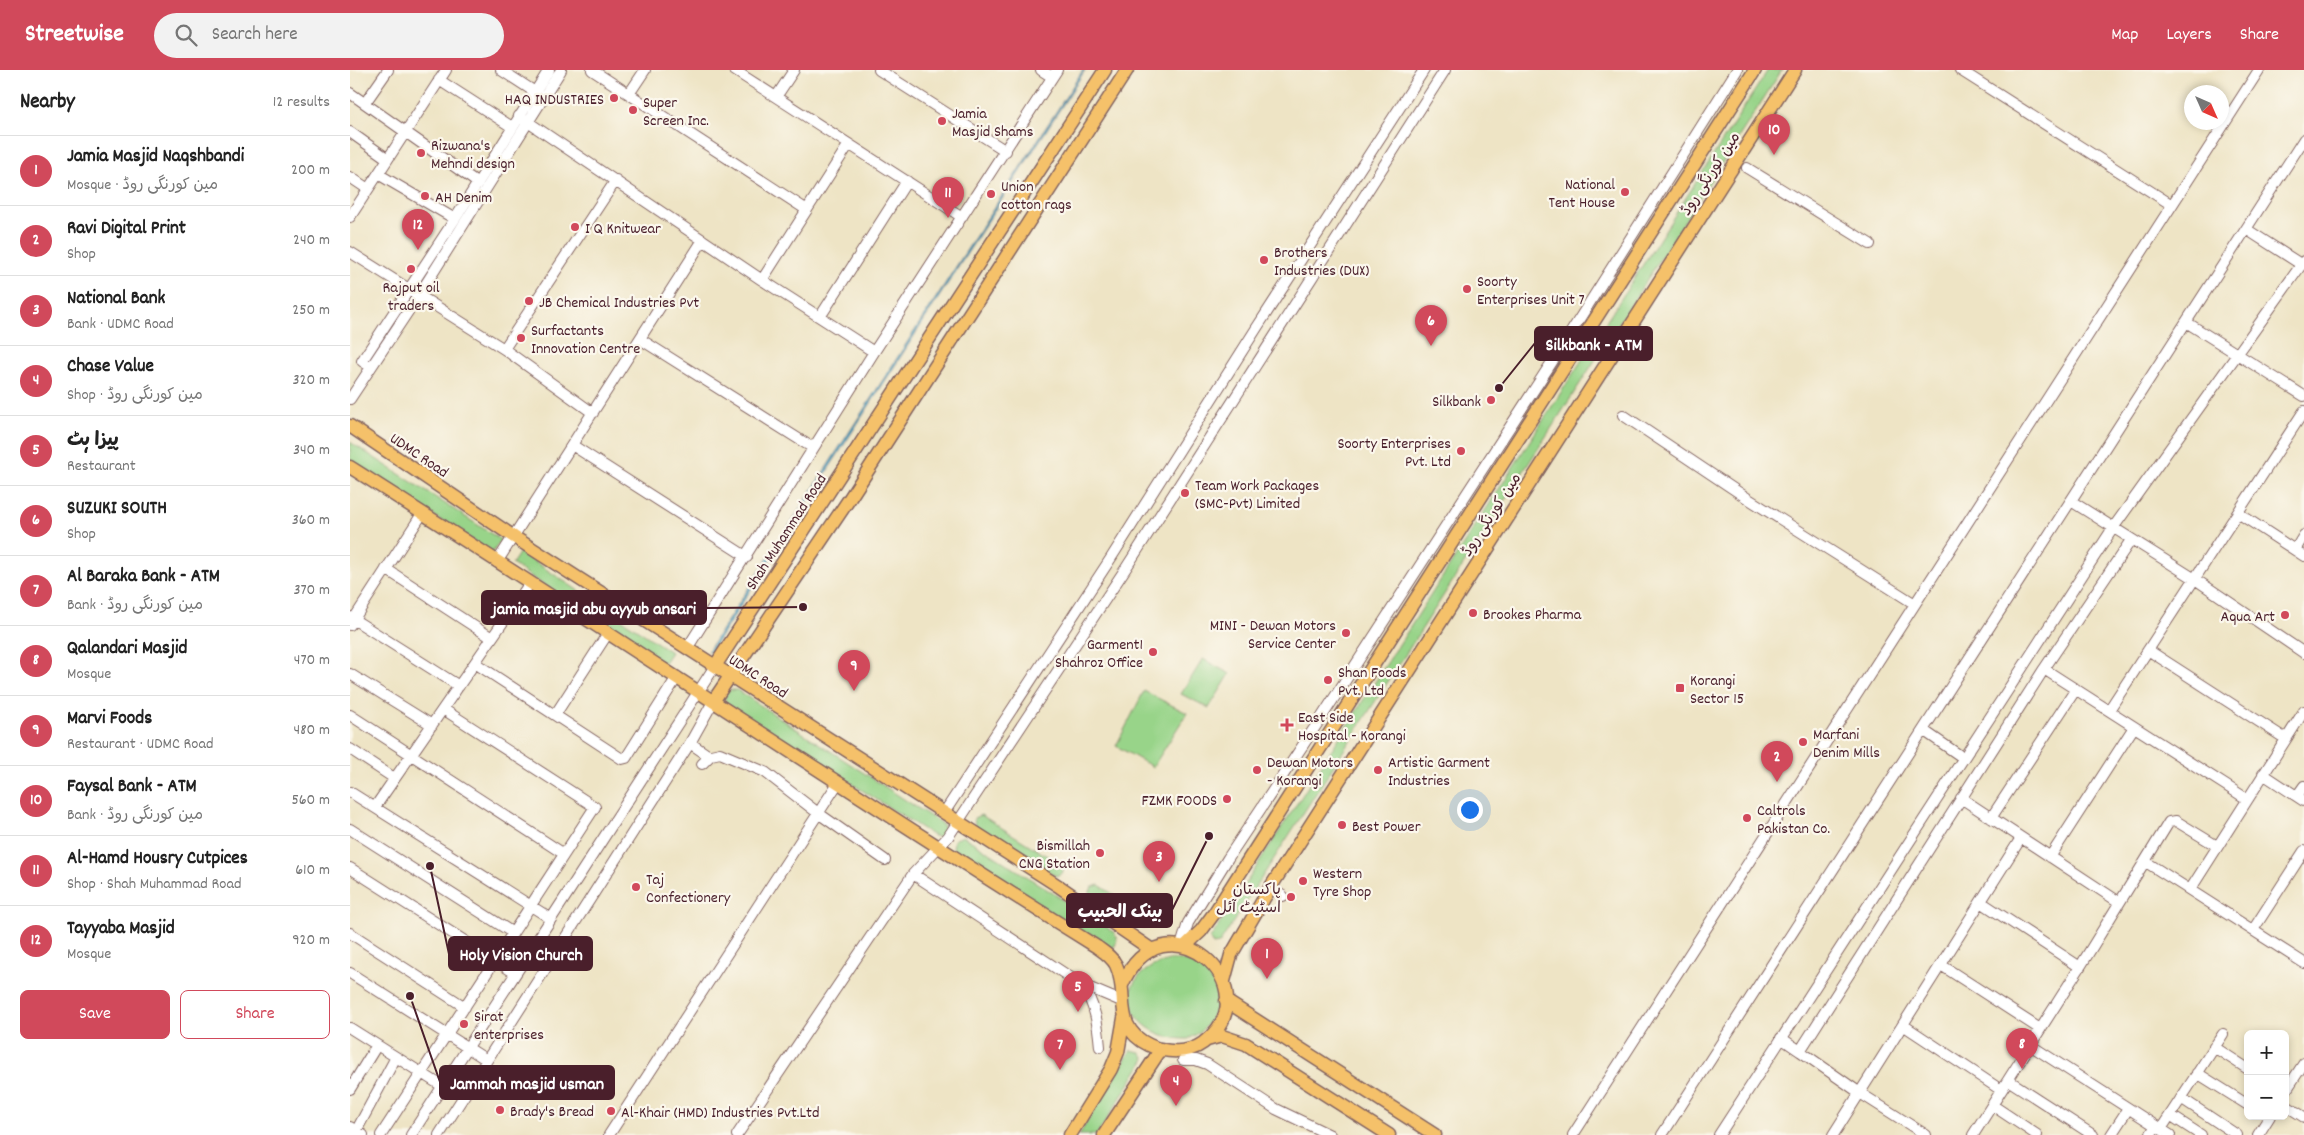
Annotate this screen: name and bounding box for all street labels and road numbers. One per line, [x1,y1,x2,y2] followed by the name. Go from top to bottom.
[1675,128,1747,221] street label: مین کورنگی روڈ
[384,428,453,484] street label: UDMC Road
[1456,469,1528,562] street label: مین کورنگی روڈ
[741,470,833,595] street label: Shah Muhammad Road
[723,649,792,705] street label: UDMC Road

